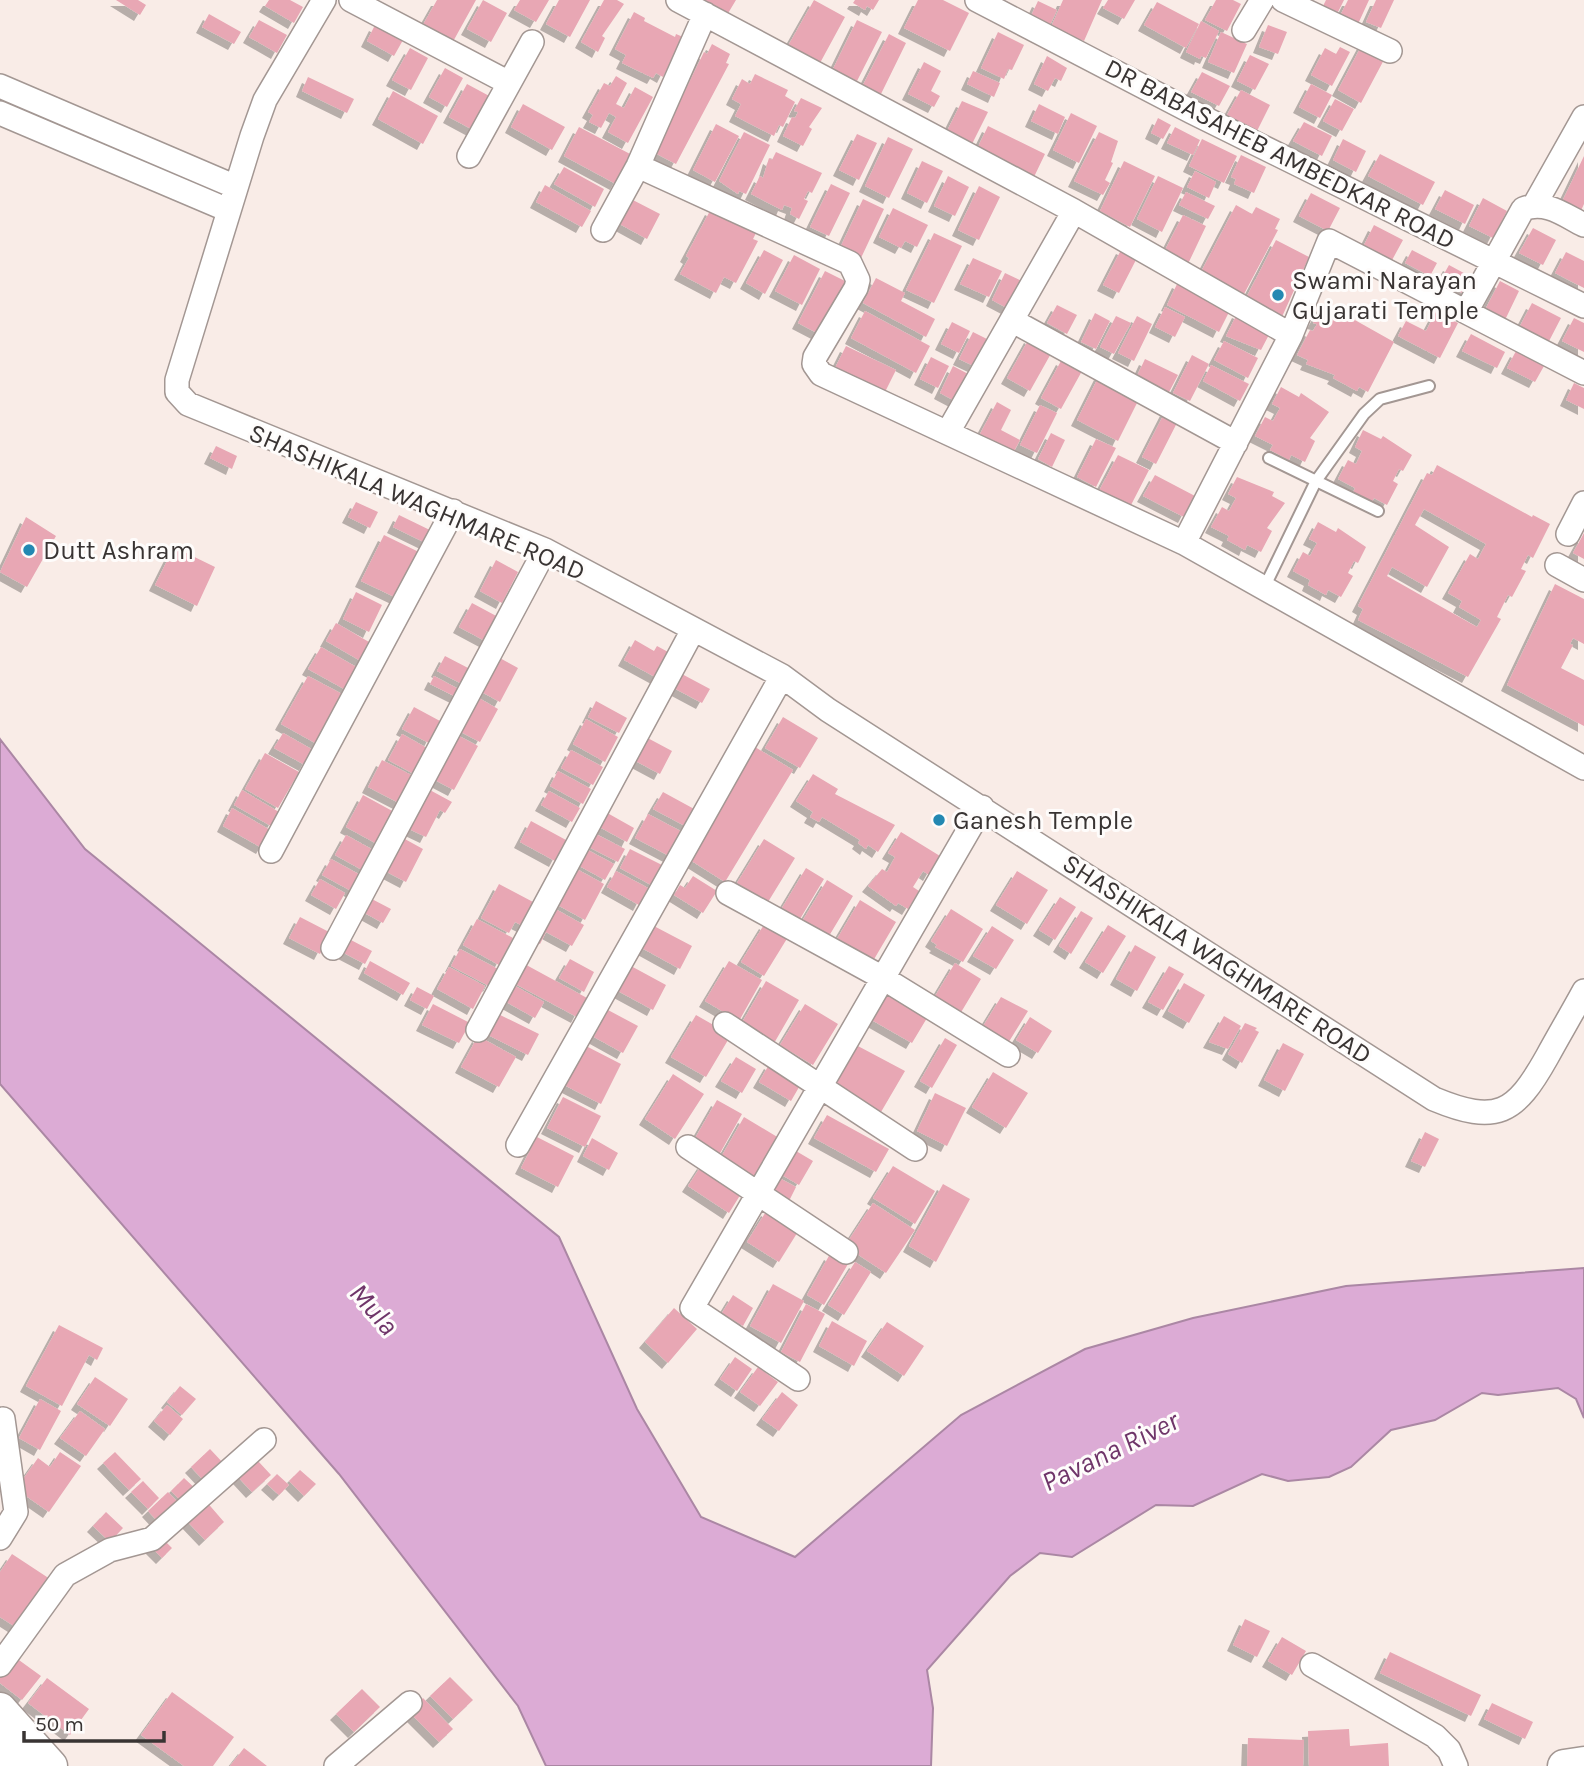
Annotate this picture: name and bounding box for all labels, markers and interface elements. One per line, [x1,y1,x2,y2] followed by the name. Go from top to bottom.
[1100,52,1460,256] street label: DR BABASAHEB AMBEDKAR ROAD
[1292,265,1479,326] place label: Swami Narayan Gujarati Temple
[1270,287,1286,303] marker: Swami Narayan Gujarati Temple
[244,417,590,587] street label: SHASHIKALA WAGHMARE ROAD
[43,535,194,566] place label: Dutt Ashram
[21,542,37,558] marker: Dutt Ashram
[953,805,1133,836] place label: Ganesh Temple
[931,812,947,828] marker: Ganesh Temple
[1057,847,1377,1071] street label: SHASHIKALA WAGHMARE ROAD
[343,1276,405,1342] water label: Mula
[1036,1403,1185,1498] water label: Pavana River
[24,1700,164,1744] scale bar
[35,1712,84,1736] text: 50 m

